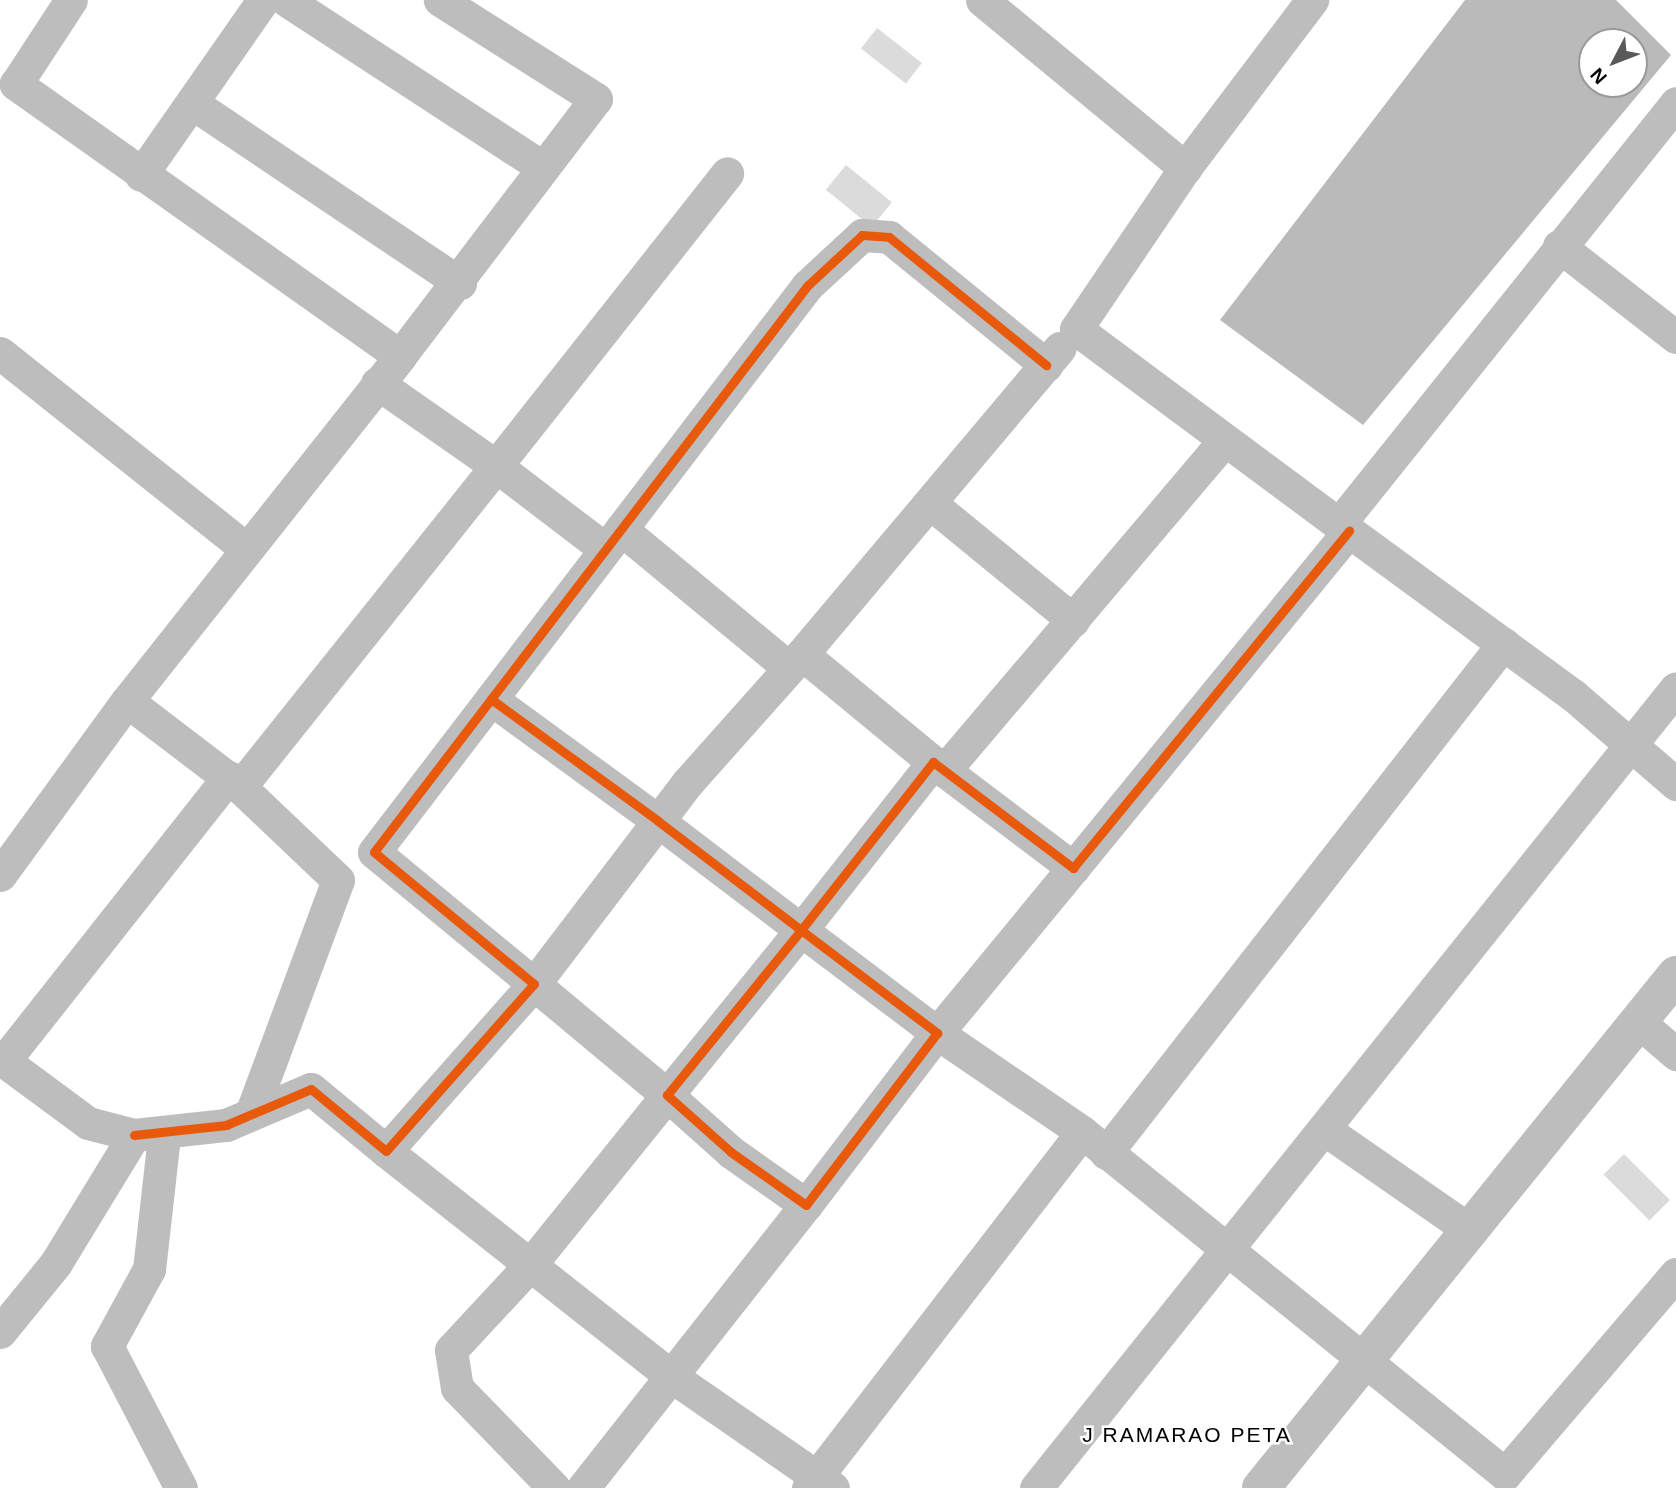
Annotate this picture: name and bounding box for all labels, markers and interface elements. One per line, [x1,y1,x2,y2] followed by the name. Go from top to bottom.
[1578,28,1648,98] north arrow
[1586,64,1611,88] text: N
[1084,1422,1290,1448] district label: J RAMARAO PETA

